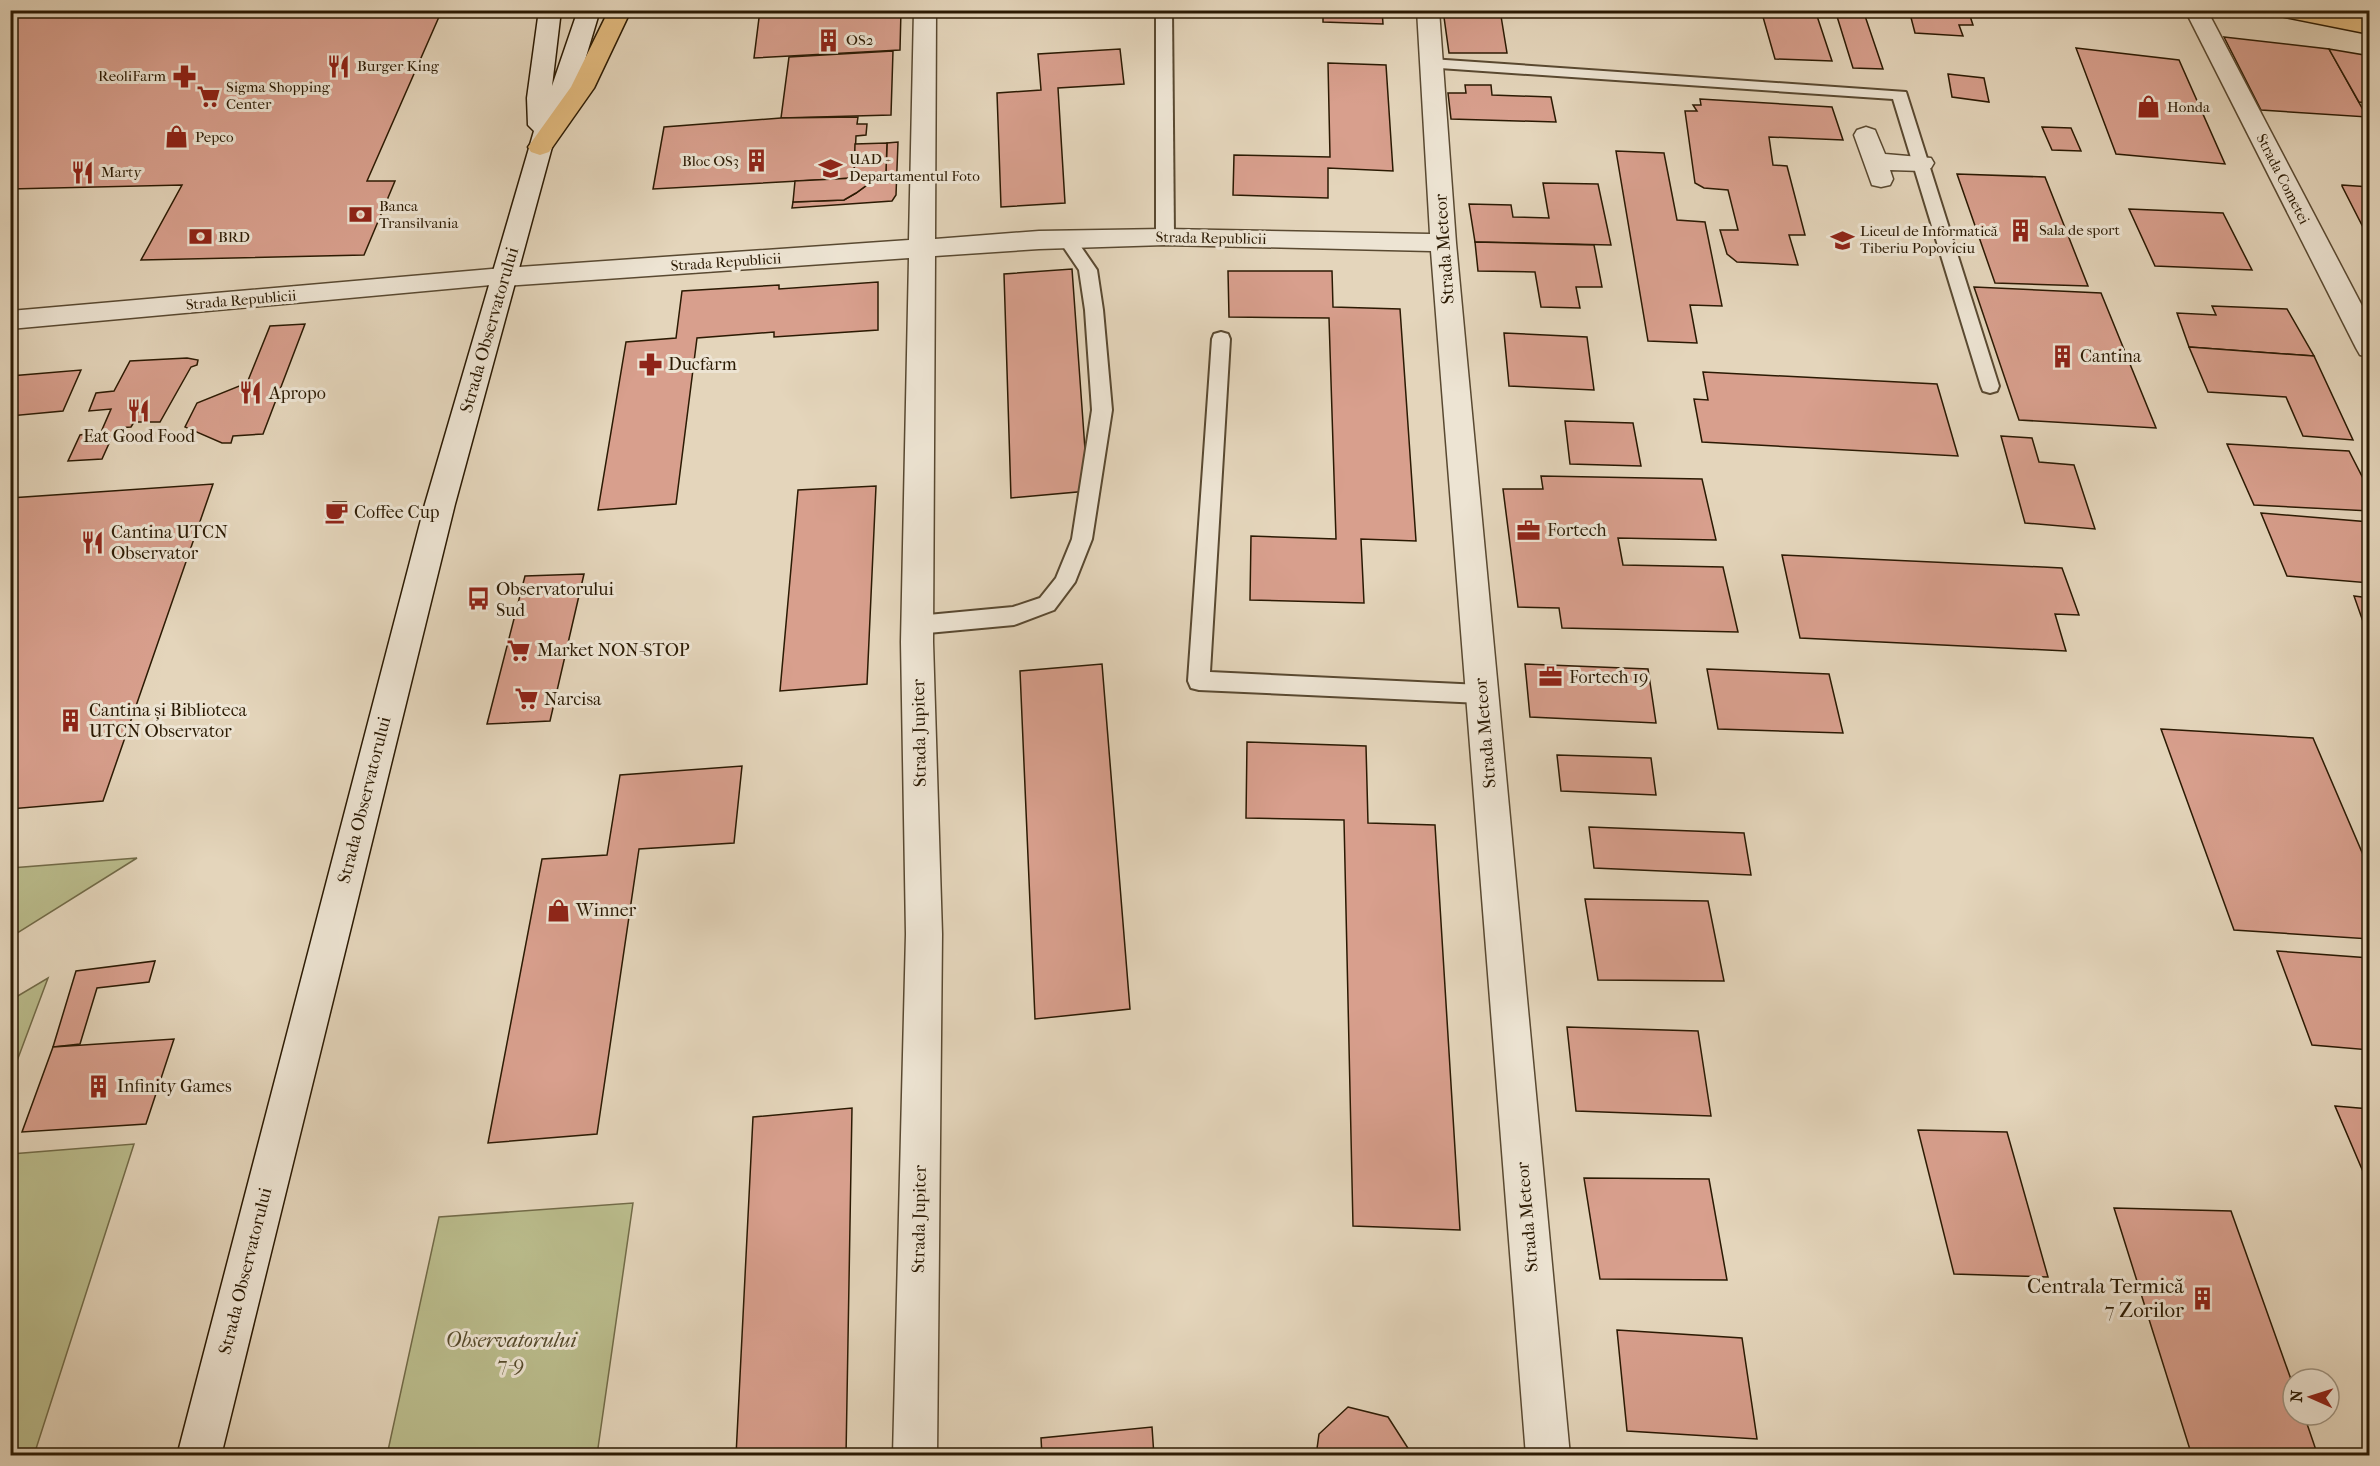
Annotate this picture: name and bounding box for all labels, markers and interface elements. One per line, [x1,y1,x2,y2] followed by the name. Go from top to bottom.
[815,27,841,53] building icon: OS2
[846,31,874,49] place label: OS2
[326,53,352,79] restaurant icon: Burger King
[357,57,440,75] place label: Burger King
[171,63,197,89] pharmacy icon: ReoliFarm
[98,67,167,85] place label: ReoliFarm
[226,78,331,113] place label: Sigma Shopping Center
[195,83,221,109] supermarket icon: Sigma Shopping Center
[2136,94,2162,120] shop icon: Honda
[2167,98,2211,116] place label: Honda
[164,124,190,150] shop icon: Pepco
[195,128,234,146] place label: Pepco
[2252,131,2314,228] street label: Strada Cometei
[744,148,770,174] building icon: Bloc OS3
[849,150,980,185] place label: UAD - Departamentul Foto
[682,152,739,170] place label: Bloc OS3
[818,155,844,181] school or university icon: UAD - Departamentul Foto
[70,159,96,185] restaurant icon: Marty
[101,163,142,181] place label: Marty
[1430,193,1459,305] street label: Strada Meteor
[379,197,459,232] place label: Banca Transilvania
[348,202,374,228] bank icon: Banca Transilvania
[2008,217,2034,243] building icon: Sala de sport
[2039,221,2120,239] place label: Sala de sport
[1860,222,1999,257] place label: Liceul de Informatică Tiberiu Popoviciu
[187,224,213,250] bank icon: BRD
[1829,227,1855,253] school or university icon: Liceul de Informatică Tiberiu Popoviciu
[218,228,250,246] place label: BRD
[1155,228,1267,248] street label: Strada Republicii
[456,244,523,415] street label: Strada Observatorului
[670,249,783,275] street label: Strada Republicii
[185,286,298,314] street label: Strada Republicii
[2049,343,2075,369] building icon: Cantina
[2080,346,2142,367] place label: Cantina
[637,351,663,377] pharmacy icon: Ducfarm
[668,354,737,375] place label: Ducfarm
[238,380,264,406] restaurant icon: Apropo
[268,383,326,404] place label: Apropo
[126,397,152,423] restaurant icon: Eat Good Food
[83,426,195,447] place label: Eat Good Food
[323,499,349,525] cafe icon: Coffee Cup
[354,502,440,523] place label: Coffee Cup
[1516,517,1542,543] office icon: Fortech
[1547,520,1607,541] place label: Fortech
[111,522,228,564] place label: Cantina UTCN Observator
[80,529,106,555] restaurant icon: Cantina UTCN Observator
[496,579,614,621] place label: Observatorului Sud
[465,586,491,612] bus stop icon: Observatorului Sud
[506,637,532,663] supermarket icon: Market NON-STOP
[537,640,690,661] place label: Market NON-STOP
[1538,664,1564,690] office icon: Fortech 19
[1569,667,1648,688] place label: Fortech 19
[1470,677,1501,789] street label: Strada Meteor
[908,678,931,787] street label: Strada Jupiter
[513,686,539,712] supermarket icon: Narcisa
[544,689,602,710] place label: Narcisa
[89,700,248,742] place label: Cantina și Biblioteca UTCN Observator
[58,707,84,733] building icon: Cantina și Biblioteca UTCN Observator
[334,714,396,886] street label: Strada Observatorului
[545,897,571,923] shop icon: Winner
[575,900,637,921] place label: Winner
[86,1073,112,1099] building icon: Infinity Games
[117,1076,232,1097] place label: Infinity Games
[1512,1161,1543,1273] street label: Strada Meteor
[908,1164,931,1273] street label: Strada Jupiter
[215,1185,277,1357] street label: Strada Observatorului
[2027,1274,2184,1322] place label: Centrala Termică 7 Zorilor
[2189,1285,2215,1311] building icon: Centrala Termică 7 Zorilor
[446,1328,578,1376] park label: Observatorului 7-9
[2281,1367,2341,1427] north arrow
[2287,1389,2306,1403] text: N

